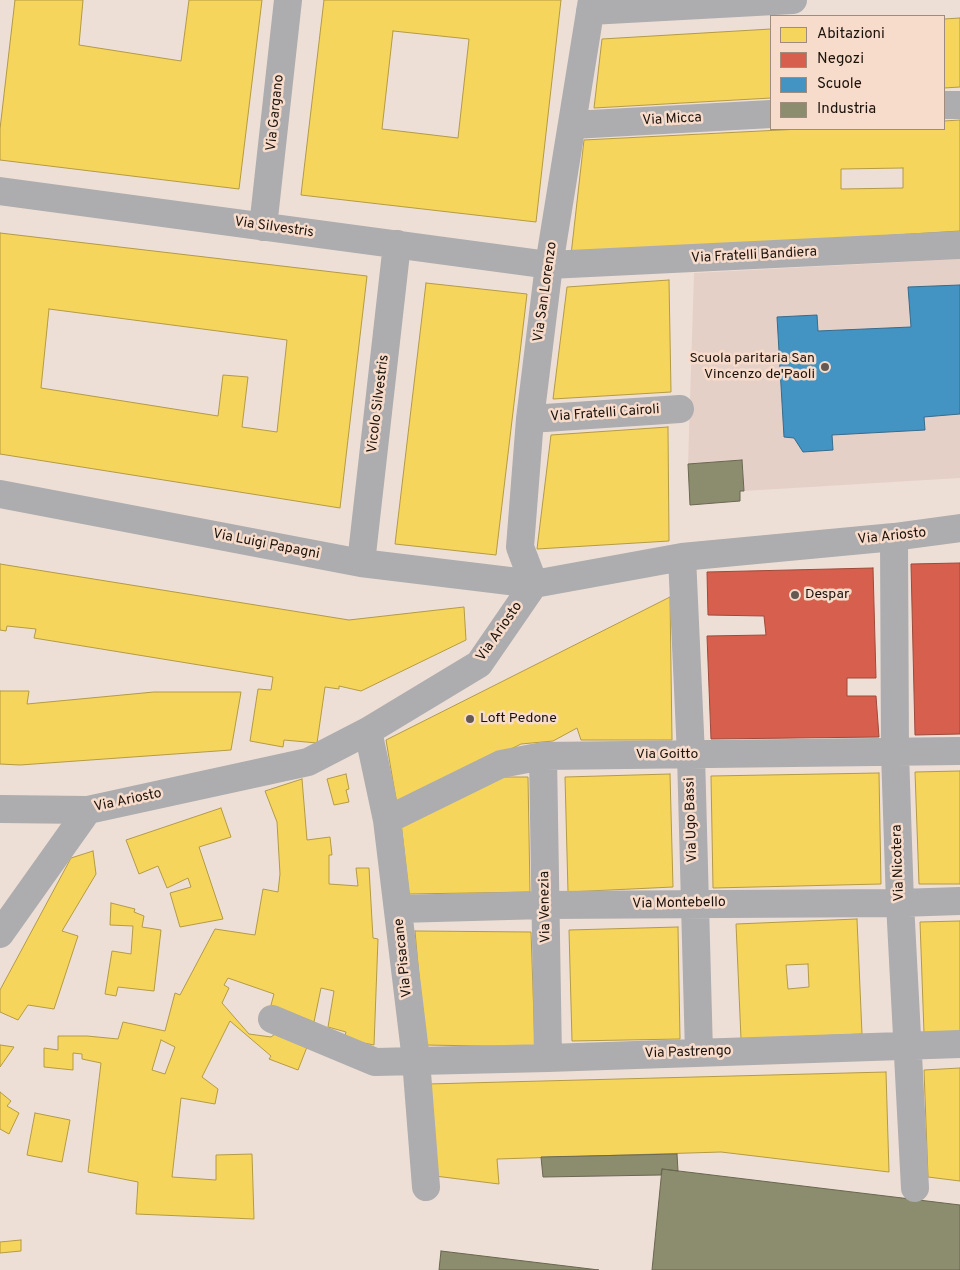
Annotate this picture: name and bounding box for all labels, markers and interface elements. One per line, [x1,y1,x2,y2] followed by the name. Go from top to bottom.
[770,15,945,130] legend
[817,25,885,44] text: Abitazioni
[817,50,864,69] text: Negozi
[264,74,288,152] street label: Via Gargano
[817,75,862,94] text: Scuole
[817,100,876,119] text: Industria
[642,110,702,130] street label: Via Micca
[233,214,315,242] street label: Via Silvestris
[531,241,561,343] street label: Via San Lorenzo
[691,244,817,268] street label: Via Fratelli Bandiera
[689,351,815,384] place label: Scuola paritaria San Vincenzo de'Paoli
[365,354,393,454] street label: Vicolo Silvestris
[819,361,831,373] marker: Scuola paritaria San Vincenzo de'Paoli
[550,402,660,426] street label: Via Fratelli Cairoli
[857,525,927,549] street label: Via Ariosto
[211,526,321,564] street label: Via Luigi Papagni
[805,587,849,603] place label: Despar
[789,589,801,601] marker: Despar
[473,599,527,665] street label: Via Ariosto
[480,711,557,727] place label: Loft Pedone
[464,713,476,725] marker: Loft Pedone
[636,747,698,763] street label: Via Goitto
[682,777,702,863] street label: Via Ugo Bassi
[93,786,163,816] street label: Via Ariosto
[889,824,909,902] street label: Via Nicotera
[537,871,555,943] street label: Via Venezia
[632,895,726,913] street label: Via Montebello
[391,917,417,999] street label: Via Pisacane
[644,1043,732,1063] street label: Via Pastrengo

